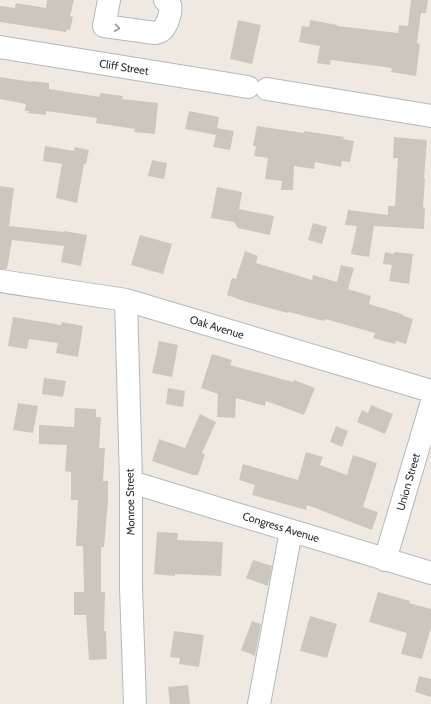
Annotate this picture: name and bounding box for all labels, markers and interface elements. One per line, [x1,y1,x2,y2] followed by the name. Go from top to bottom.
[114,23,120,32] one-way arrow
[98,56,150,78] street label: Cliff Street
[188,312,246,342] street label: Oak Avenue
[393,451,423,512] street label: Union Street
[122,468,138,535] street label: Monroe Street
[241,509,322,545] street label: Congress Avenue

